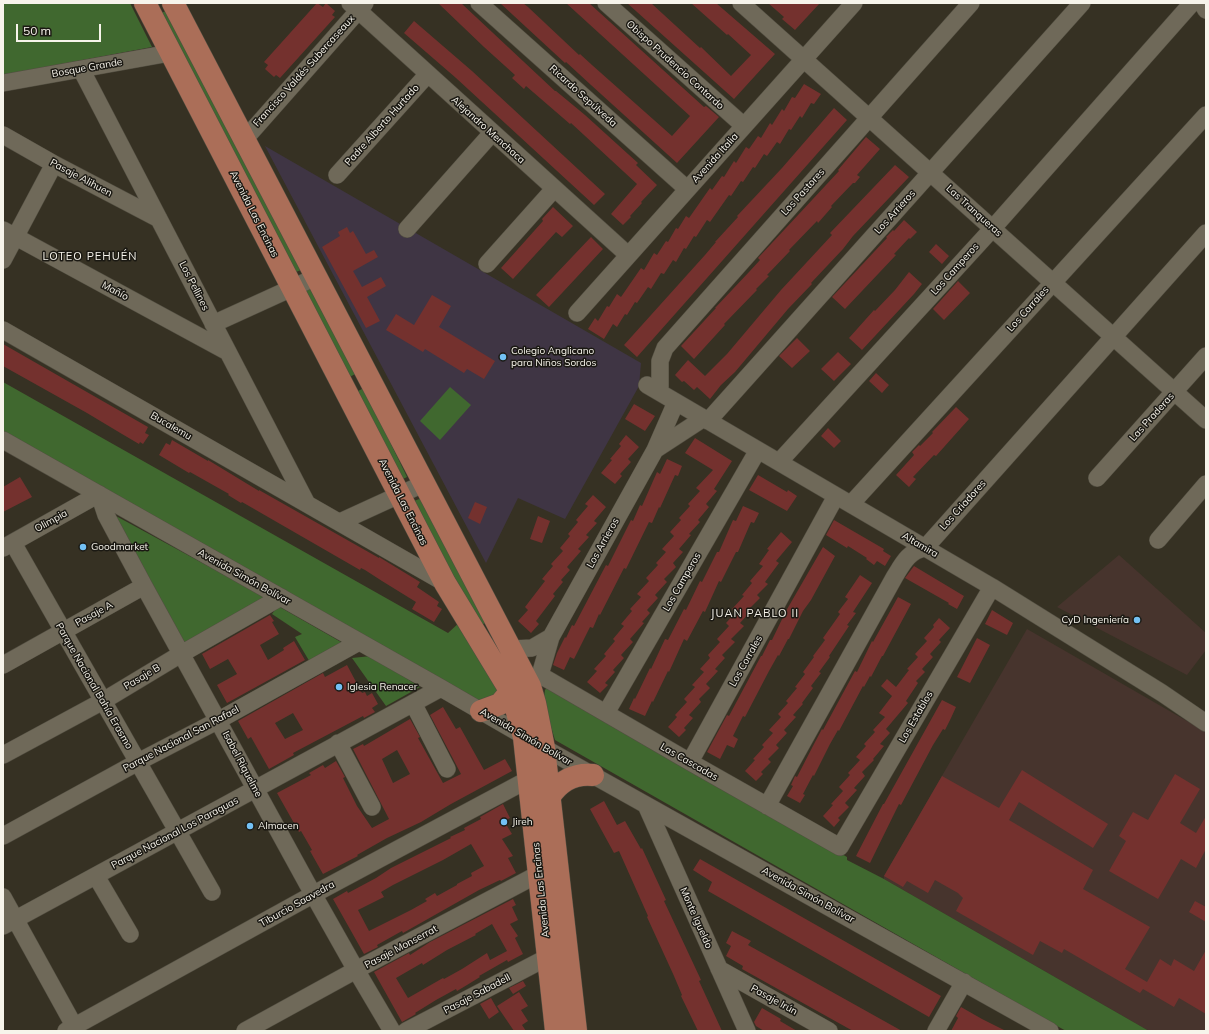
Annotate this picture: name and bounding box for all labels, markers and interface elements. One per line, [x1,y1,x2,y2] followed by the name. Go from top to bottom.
[251,13,357,129] street label: Francisco Valdés Subercaseaux
[18,16,103,42] scale bar
[624,18,726,112] street label: Obispo Prudencio Contardo
[23,23,51,38] text: 50 m
[51,56,123,80] street label: Bosque Grande
[547,63,619,129] street label: Ricardo Sepúlveda
[342,82,422,168] street label: Padre Alberto Hurtado
[449,94,527,166] street label: Alejandro Menchaca
[689,130,741,186] street label: Avenida Italia
[48,157,114,199] street label: Pasaje Alihuen
[779,166,827,218] street label: Los Pastores
[227,169,281,259] street label: Avenida Las Encinas
[943,183,1005,239] street label: Las Tranqueras
[872,187,918,237] street label: Los Arrieros
[929,241,981,297] street label: Los Camperos
[43,250,137,264] district label: LOTEO PEHUÉN
[176,259,212,313] street label: Los Pellines
[100,279,130,303] street label: Mañío
[1005,284,1051,334] street label: Los Corrales
[511,345,596,368] place label: Colegio Anglicano para Niños Sordos
[498,352,508,362] marker: Colegio Anglicano para Niños Sordos
[1127,390,1177,444] street label: Las Praderas
[148,409,194,443] street label: Bucalemu
[376,457,430,547] street label: Avenida Las Encinas
[937,477,989,533] street label: Los Criadores
[33,507,69,535] street label: Olimpia
[584,516,622,570] street label: Los Arrieros
[900,530,940,560] street label: Altamira
[91,541,148,553] place label: Goodmarket
[78,542,88,552] marker: Goodmarket
[195,546,293,608] street label: Avenida Simón Bolívar
[660,551,704,613] street label: Los Camperos
[73,599,115,629] street label: Pasaje A
[711,607,799,621] district label: JUAN PABLO II
[1061,614,1129,626] place label: CyD Ingeniería
[1132,615,1142,625] marker: CyD Ingeniería
[53,621,135,751] street label: Parque Nacional Bahía Erasmo
[727,633,765,689] street label: Los Corrales
[122,661,162,693] street label: Pasaje B
[347,681,417,693] place label: Iglesia Renacer
[334,682,344,692] marker: Iglesia Renacer
[896,689,936,745] street label: Los Establos
[121,703,241,775] street label: Parque Nacional San Rafael
[478,706,574,768] street label: Avenida Simón Bolívar
[220,729,264,799] street label: Isabel Riquelme
[658,741,720,783] street label: Las Cascadas
[109,794,241,872] street label: Parque Nacional Los Paraguas
[512,816,533,828] place label: Jireh
[499,817,509,827] marker: Jireh
[258,820,299,832] place label: Almacen
[245,821,255,831] marker: Almacen
[530,842,552,938] street label: Avenida Las Encinas
[759,864,857,926] street label: Avenida Simón Bolívar
[257,878,337,930] street label: Tiburcio Saavedra
[677,886,715,950] street label: Monte Igueldo
[362,923,440,971] street label: Pasaje Monserrat
[441,971,513,1017] street label: Pasaje Sabadell
[749,982,799,1018] street label: Pasaje Irún

